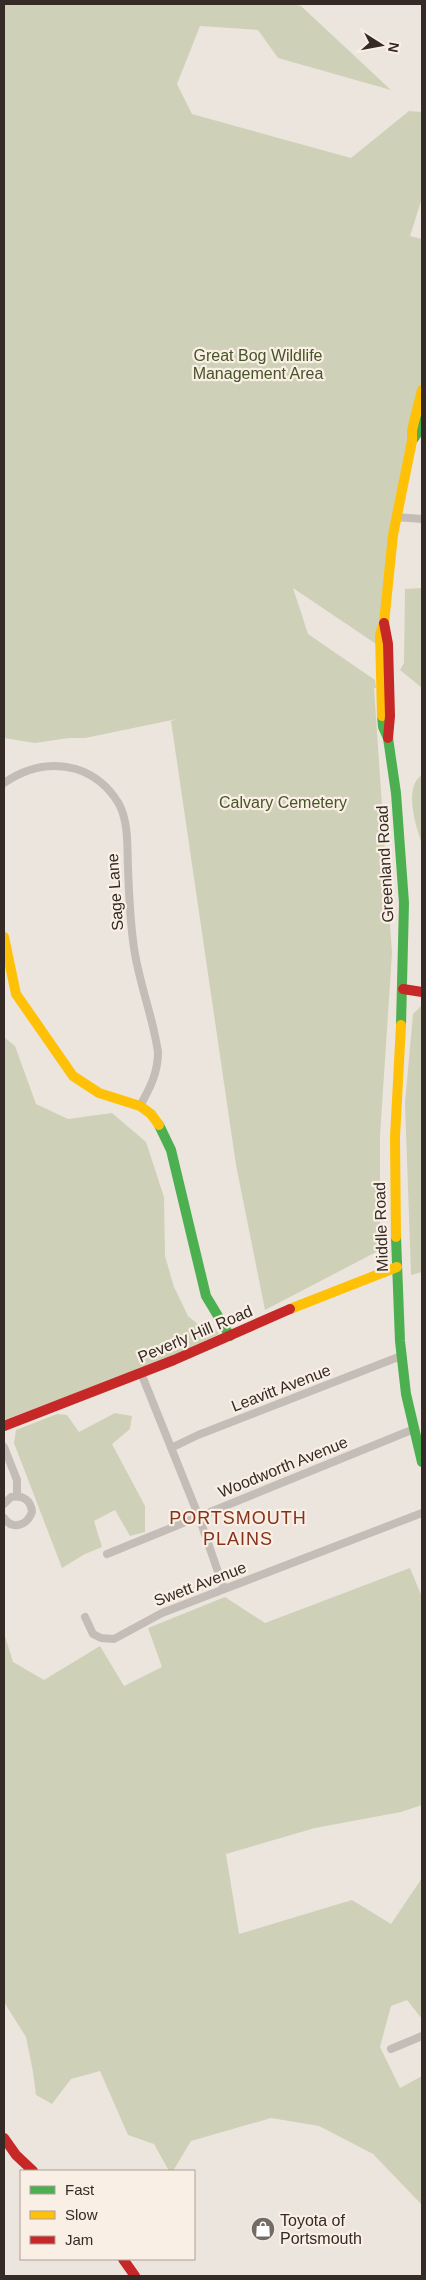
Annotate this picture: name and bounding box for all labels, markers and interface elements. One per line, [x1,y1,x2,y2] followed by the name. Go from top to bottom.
[356,20,406,70] north arrow
[385,41,403,54] text: N
[193,347,323,382] park label: Great Bog Wildlife Management Area
[219,794,347,811] park label: Calvary Cemetery
[373,805,397,923] street label: Greenland Road
[104,853,126,931] street label: Sage Lane
[371,1182,391,1272] street label: Middle Road
[135,1302,255,1366] street label: Peverly Hill Road
[229,1361,333,1415] street label: Leavitt Avenue
[216,1433,350,1501] street label: Woodworth Avenue
[169,1508,307,1549] district label: PORTSMOUTH PLAINS
[151,1559,249,1609] street label: Swett Avenue
[20,2170,195,2260] legend
[65,2181,95,2198] text: Fast
[65,2206,98,2223] text: Slow
[280,2212,362,2247] place label: Toyota of Portsmouth
[250,2216,276,2242] shop icon: Toyota of Portsmouth
[65,2231,93,2248] text: Jam

